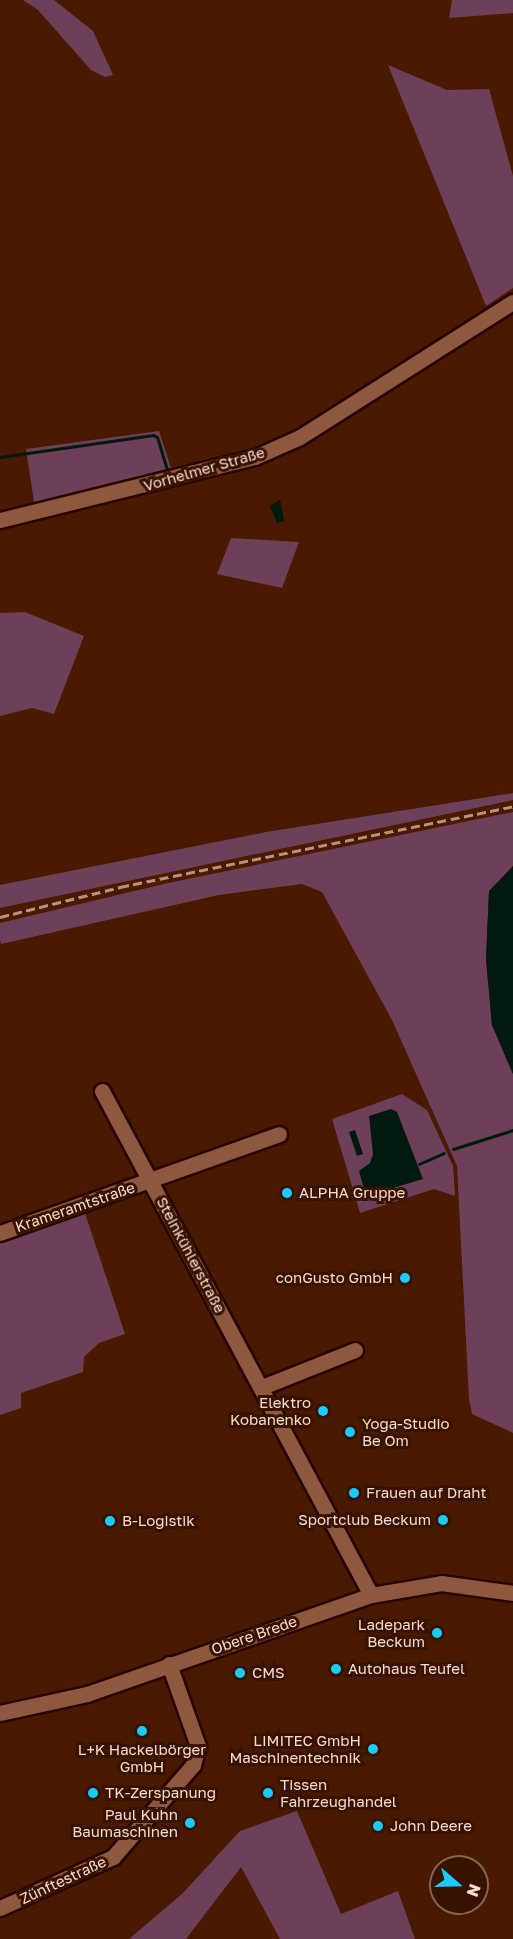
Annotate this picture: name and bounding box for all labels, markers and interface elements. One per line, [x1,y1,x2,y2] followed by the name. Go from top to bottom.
[141,443,267,495] street label: Vorhelmer Straße
[13,1178,137,1236] street label: Krameramtstraße
[299,1184,405,1202] place label: ALPHA Gruppe
[280,1186,294,1200] marker: ALPHA Gruppe
[153,1194,229,1316] street label: Steinkühlerstraße
[276,1269,393,1287] place label: conGusto GmbH
[398,1271,412,1285] marker: conGusto GmbH
[230,1393,311,1428] place label: Elektro Kobanenko
[316,1404,330,1418] marker: Elektro Kobanenko
[362,1414,449,1449] place label: Yoga-Studio Be Om
[343,1425,357,1439] marker: Yoga-Studio Be Om
[366,1484,486,1502] place label: Frauen auf Draht
[347,1486,361,1500] marker: Frauen auf Draht
[298,1511,431,1529] place label: Sportclub Beckum
[122,1512,195,1530] place label: B-Logistik
[436,1513,450,1527] marker: Sportclub Beckum
[103,1514,117,1528] marker: B-Logistik
[209,1612,299,1658] street label: Obere Brede
[358,1615,425,1650] place label: Ladepark Beckum
[430,1626,444,1640] marker: Ladepark Beckum
[348,1660,465,1678] place label: Autohaus Teufel
[329,1662,343,1676] marker: Autohaus Teufel
[252,1664,285,1682] place label: CMS
[233,1666,247,1680] marker: CMS
[135,1724,149,1738] marker: L+K Hackelbörger GmbH
[229,1731,361,1766] place label: LIMITEC GmbH Maschinentechnik
[78,1740,206,1775] place label: L+K Hackelbörger GmbH
[366,1742,380,1756] marker: LIMITEC GmbH Maschinentechnik
[280,1775,397,1810] place label: Tissen Fahrzeughandel
[105,1784,216,1802] place label: TK-Zerspanung
[86,1786,100,1800] marker: TK-Zerspanung
[261,1786,275,1800] marker: Tissen Fahrzeughandel
[72,1805,178,1840] place label: Paul Kuhn Baumaschinen
[183,1816,197,1830] marker: Paul Kuhn Baumaschinen
[390,1817,472,1835] place label: John Deere
[371,1819,385,1833] marker: John Deere
[17,1852,109,1908] street label: Zünftestraße
[429,1855,489,1915] north arrow
[463,1881,486,1900] text: N

